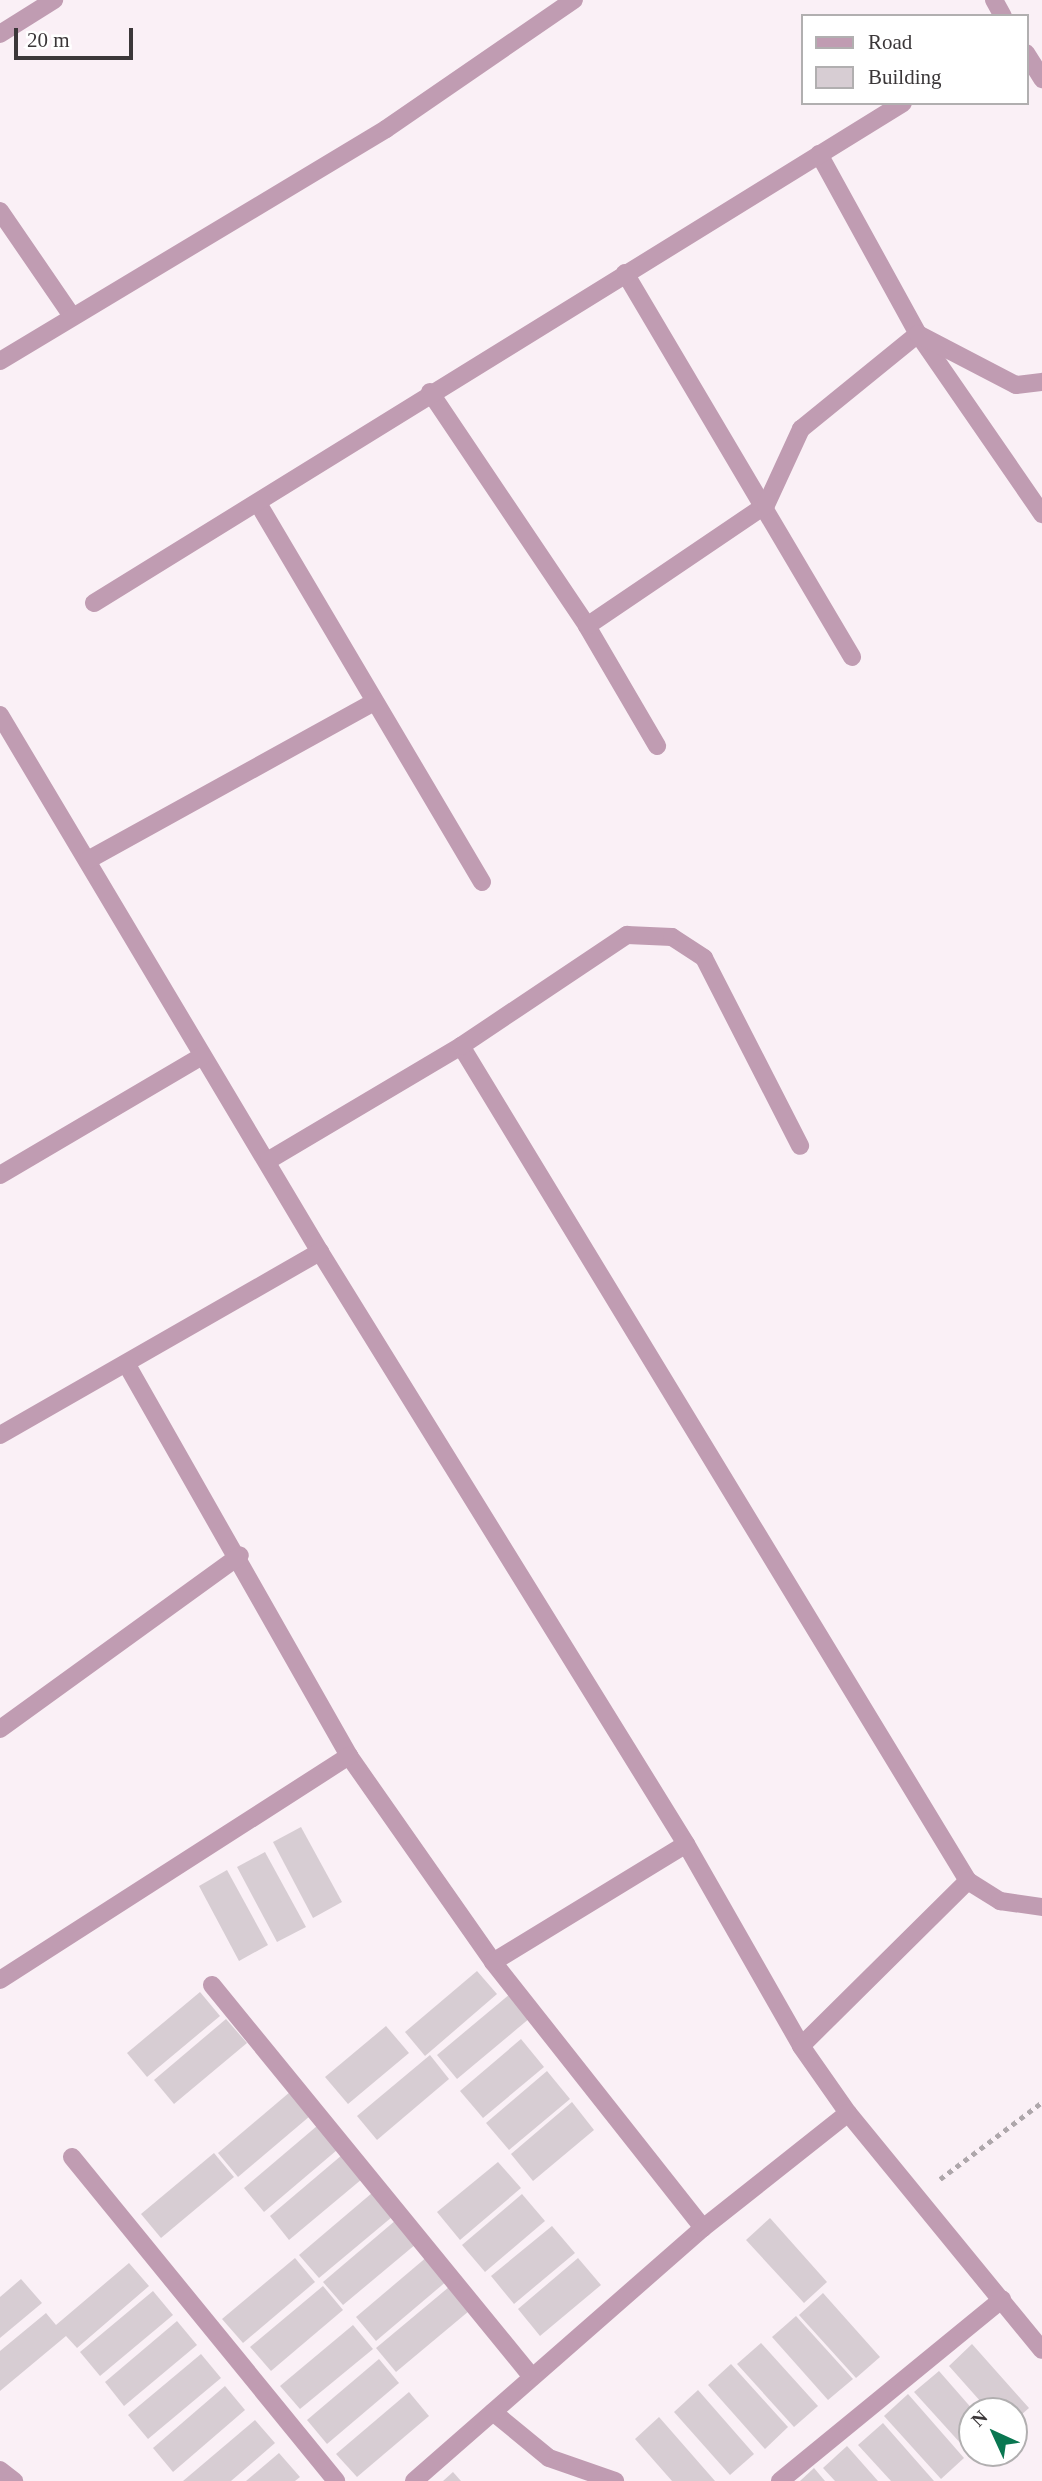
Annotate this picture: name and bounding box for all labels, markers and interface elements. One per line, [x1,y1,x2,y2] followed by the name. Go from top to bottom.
[18,14,136,58] scale bar
[800,14,1028,105] legend
[27,28,70,52] text: 20 m
[868,30,912,54] text: Road
[868,65,942,89] text: Building
[958,2397,1028,2467] north arrow
[967,2406,991,2430] text: N

